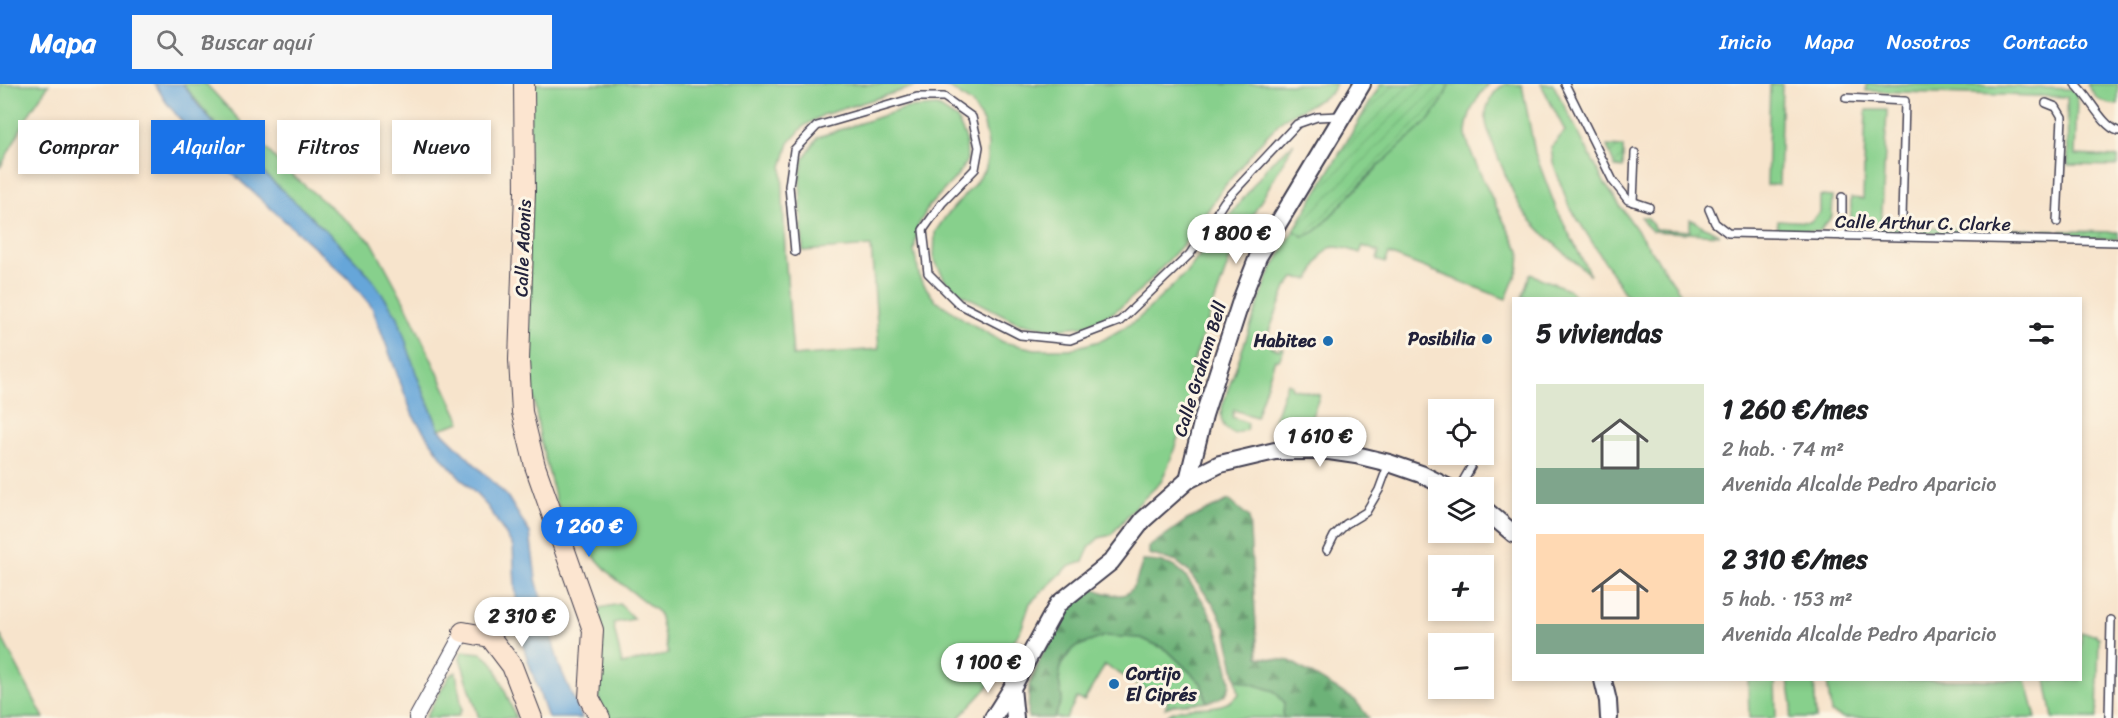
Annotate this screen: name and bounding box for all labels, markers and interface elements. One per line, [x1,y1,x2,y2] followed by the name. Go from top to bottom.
[132,15,552,69] search box
[30,18,96,67] text: Mapa
[201,23,313,62] text: Buscar aquí
[1719,23,1771,61] text: Inicio
[1804,23,1854,61] text: Mapa
[1887,23,1970,61] text: Nosotros
[2003,23,2088,61] text: Contacto
[153,26,186,59] icon: search
[18,120,139,174] chip: Comprar
[151,120,265,174] chip: Alquilar
[277,120,380,174] chip: Filtros
[392,120,491,174] chip: Nuevo
[505,198,541,297] street label: Calle Adonis
[1835,205,2011,241] street label: Calle Arthur C. Clarke
[1181,214,1291,265] pin: 1 800 €
[1201,216,1271,251] text: 1 800 €
[1164,297,1236,441] street label: Calle Graham Bell
[1536,310,1663,356] text: 5 viviendas
[2025,317,2058,350] icon: filters
[1408,323,1476,355] place label: Posibilia
[1253,325,1317,357] place label: Habitec
[1480,332,1494,346] marker: Posibilia
[1321,334,1335,348] marker: Habitec
[1722,386,1868,432] text: 1 260 €/mes
[1428,399,1494,699] map controls
[1428,399,1494,465] button: locate
[1584,408,1656,480] icon: home
[1265,417,1375,468] pin: 1 610 €
[1288,419,1352,454] text: 1 610 €
[1722,432,1844,467] text: 2 hab. · 74 m²
[1722,467,1996,502] text: Avenida Alcalde Pedro Aparicio
[1428,477,1494,543] button: layers
[534,507,644,558] pin: 1 260 €
[555,509,623,544] text: 1 260 €
[1722,536,1868,582] text: 2 310 €/mes
[1428,555,1494,621] button: +
[1584,558,1656,630] icon: home
[1722,582,1853,617] text: 5 hab. · 153 m²
[467,597,577,648] pin: 2 310 €
[488,599,556,634] text: 2 310 €
[1722,617,1996,652] text: Avenida Alcalde Pedro Aparicio
[1428,633,1494,699] button: −
[933,643,1043,694] pin: 1 100 €
[955,645,1021,680] text: 1 100 €
[1125,658,1197,711] place label: Cortijo El Ciprés
[1107,677,1121,691] marker: Cortijo El Ciprés

